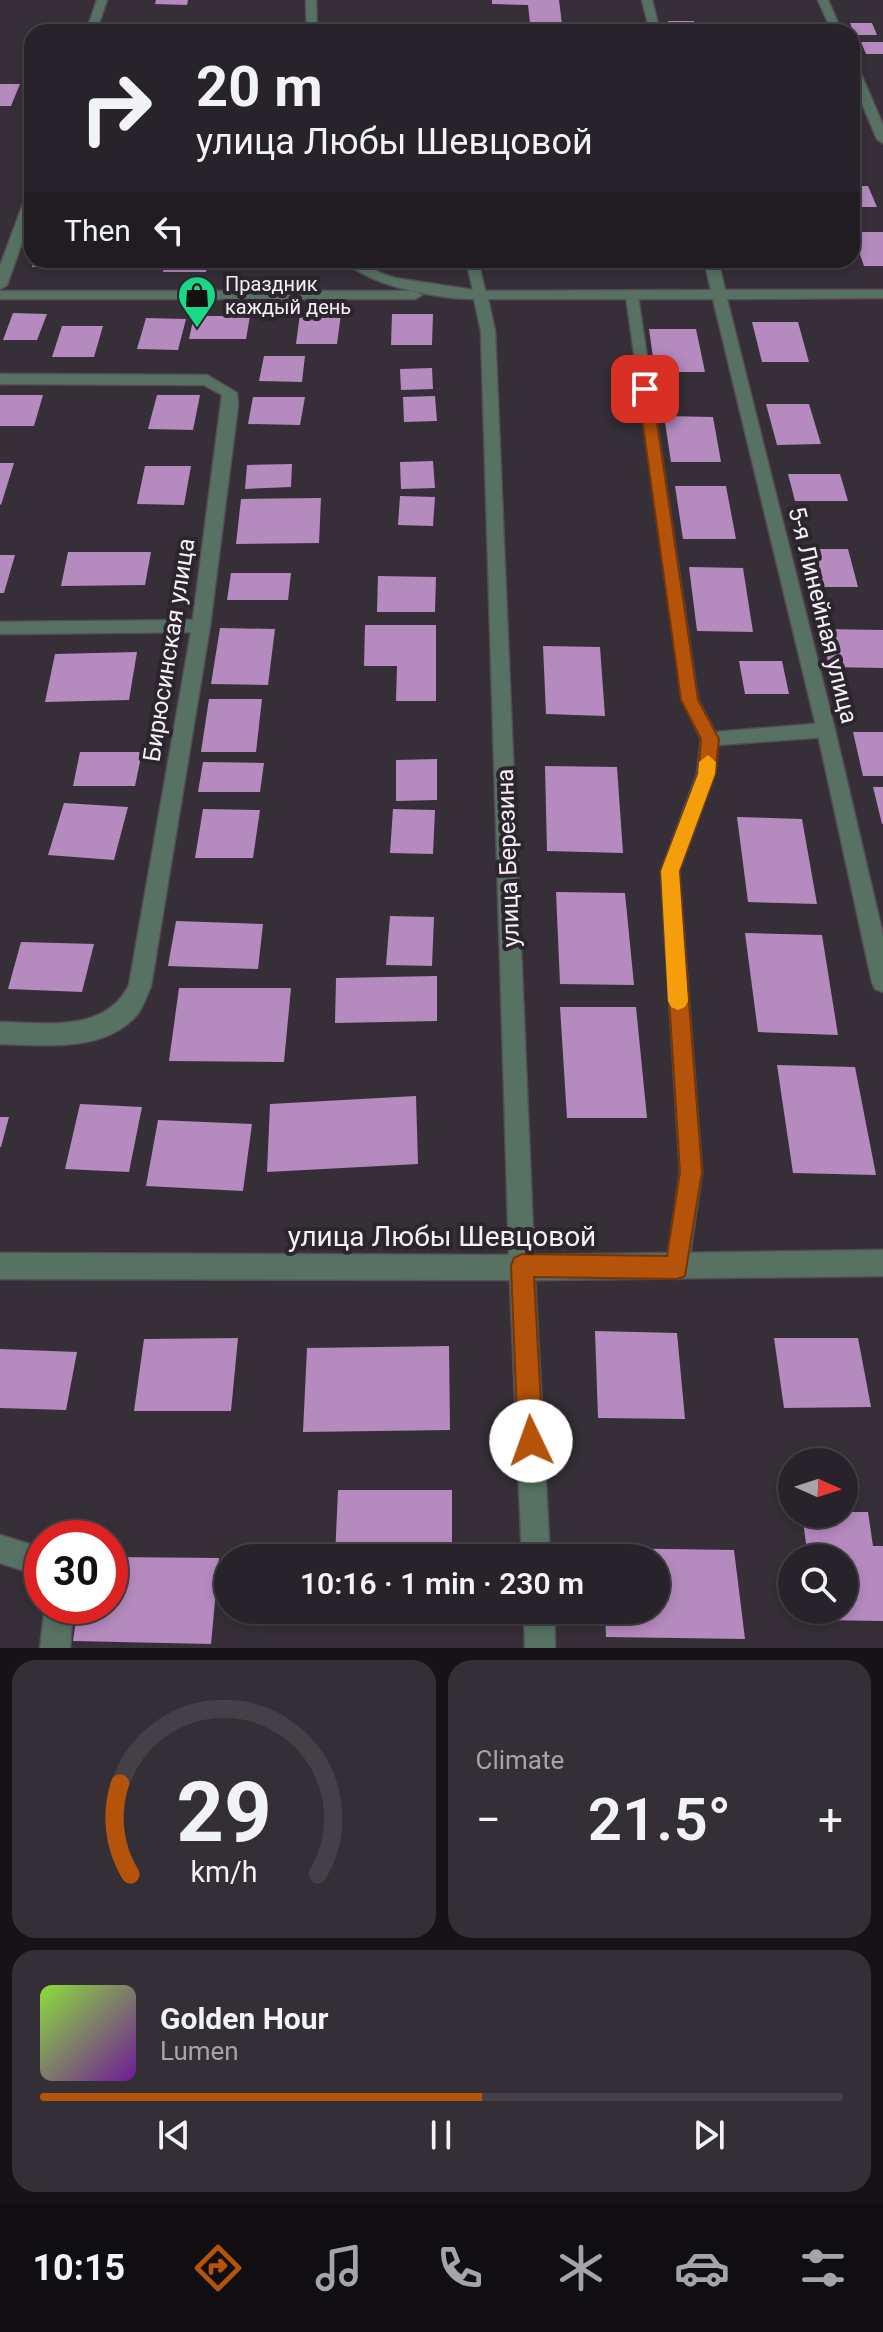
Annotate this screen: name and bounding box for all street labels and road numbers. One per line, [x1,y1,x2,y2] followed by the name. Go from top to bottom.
[783,504,863,726] street label: 5-я Линейная улица
[138,536,200,764] street label: Бирюсинская улица
[491,768,525,948] street label: улица Березина
[288,1220,596,1253] street label: улица Любы Шевцовой

